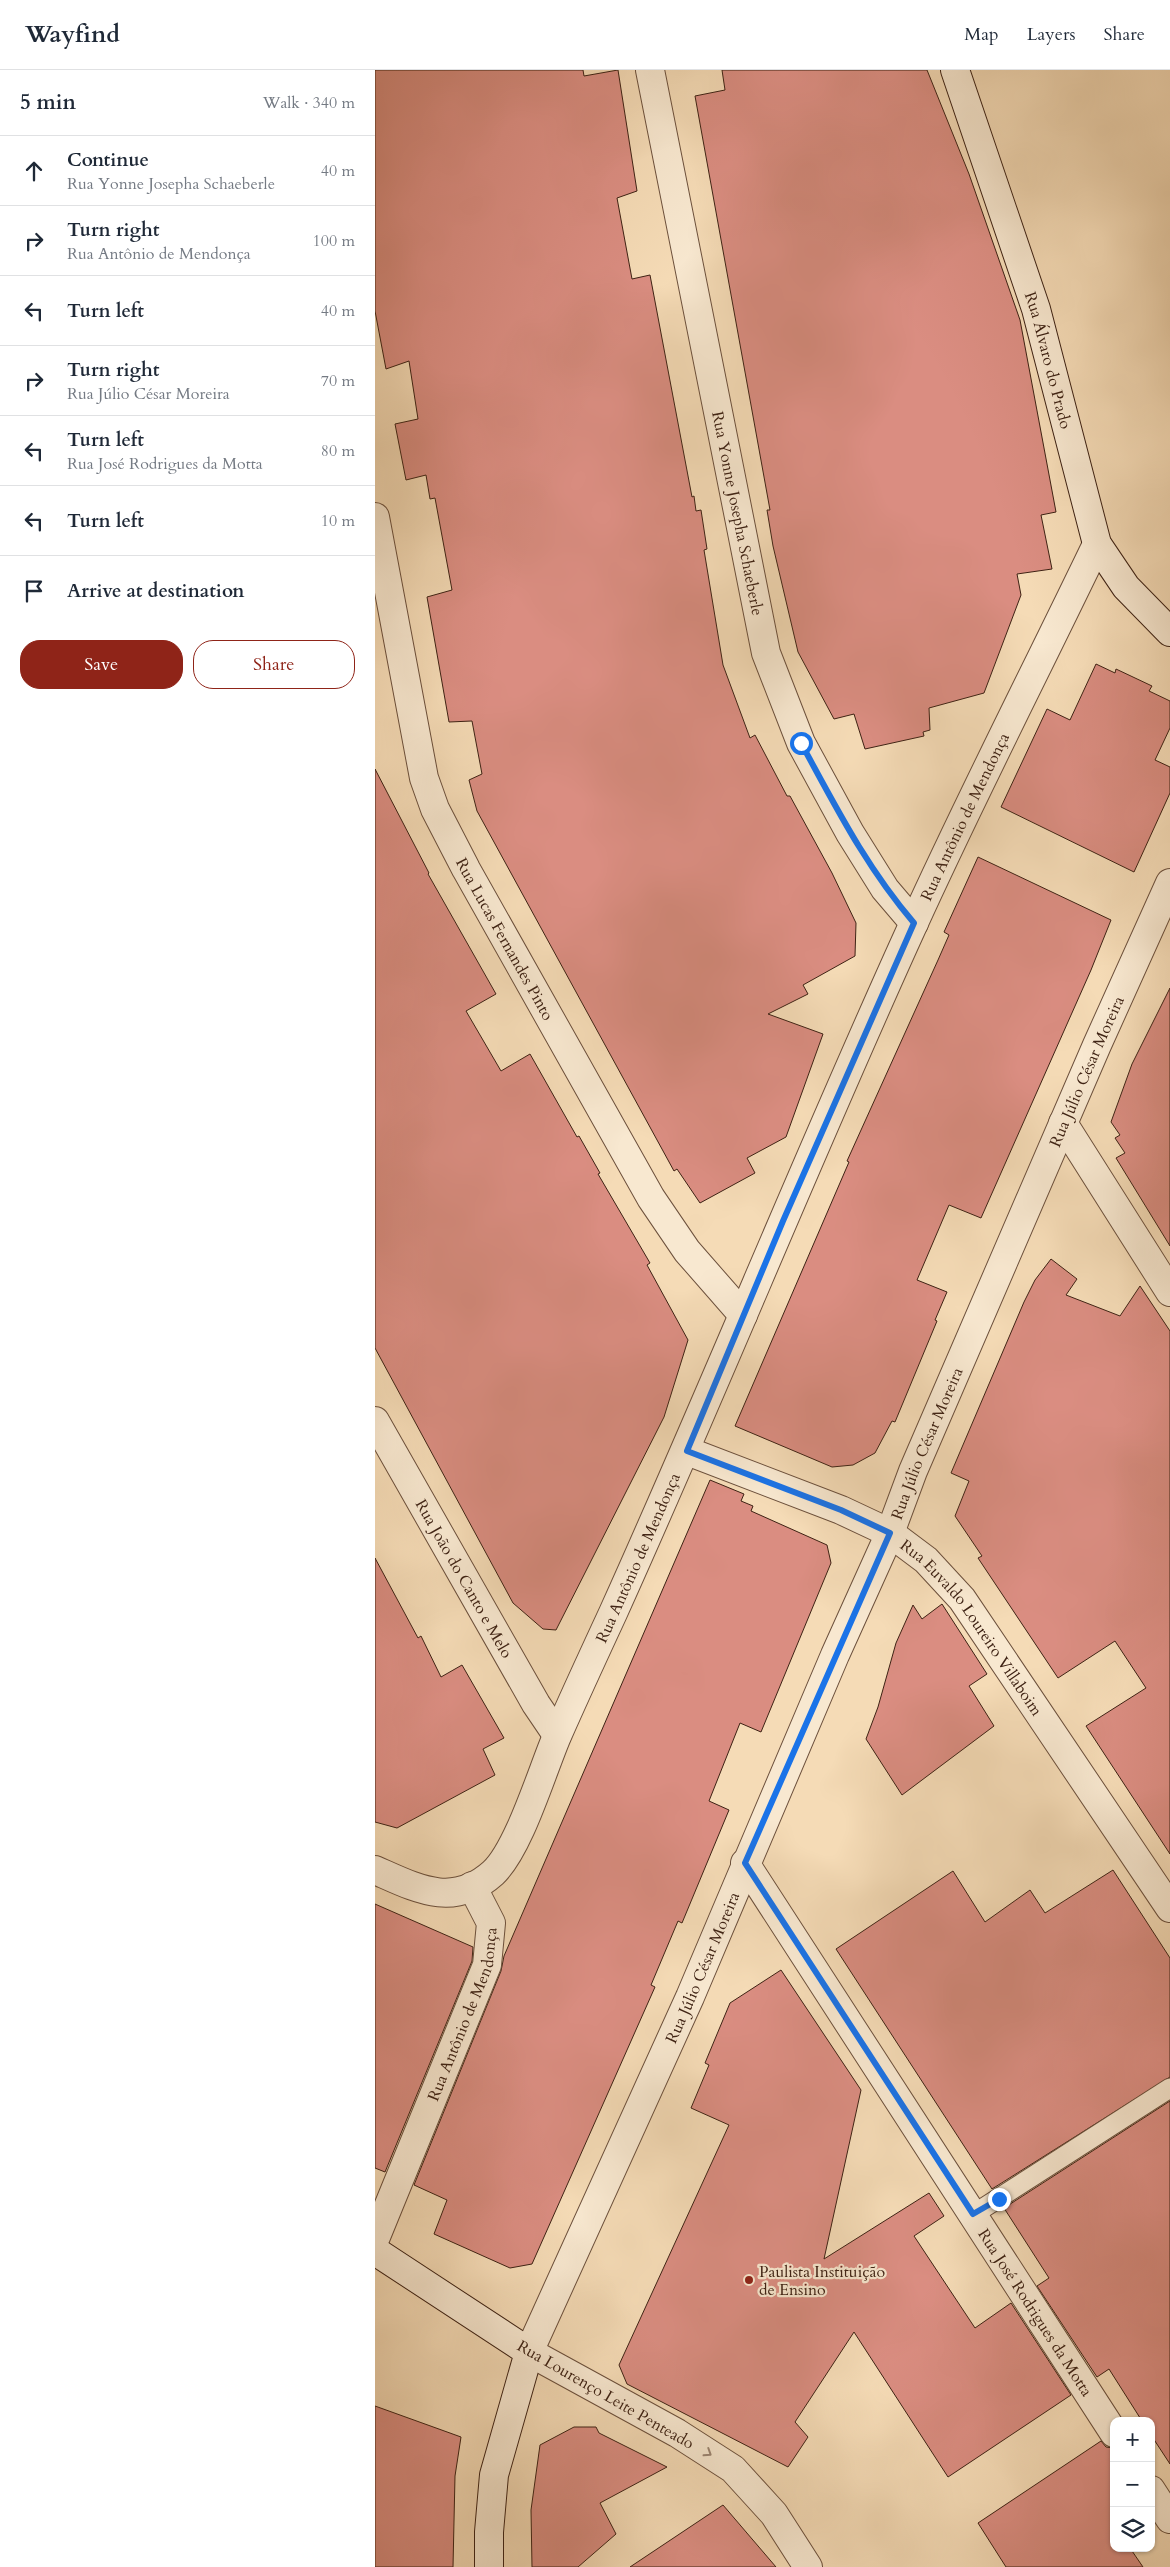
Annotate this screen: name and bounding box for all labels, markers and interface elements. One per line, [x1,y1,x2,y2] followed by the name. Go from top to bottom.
[25,18,120,51] text: Wayfind
[964,22,999,47] text: Map
[1027,22,1076,47] text: Layers
[1104,22,1145,47] text: Share
[20,88,76,117] text: 5 min
[263,92,355,114] text: Walk · 340 m
[67,147,149,173] text: Continue
[20,157,48,185] icon: ahead
[321,160,355,182] text: 40 m
[67,173,275,195] text: Rua Yonne Josepha Schaeberle
[67,217,159,243] text: Turn right
[20,227,48,255] icon: right
[313,230,355,252] text: 100 m
[67,243,251,265] text: Rua Antônio de Mendonça
[1019,289,1077,432] street label: Rua Álvaro do Prado
[20,297,48,325] icon: left
[67,298,144,324] text: Turn left
[321,300,355,322] text: 40 m
[67,357,159,383] text: Turn right
[20,367,48,395] icon: right
[321,370,355,392] text: 70 m
[67,383,230,405] text: Rua Júlio César Moreira
[706,409,768,618] street label: Rua Yonne Josepha Schaeberle
[67,427,144,453] text: Turn left
[20,437,48,465] icon: left
[321,440,355,462] text: 80 m
[67,453,263,475] text: Rua José Rodrigues da Motta
[20,507,48,535] icon: left
[67,508,144,534] text: Turn left
[321,510,355,532] text: 10 m
[20,577,48,605] icon: arrive
[67,578,244,604] text: Arrive at destination
[20,640,183,689] button: Save
[193,640,355,689] button: Share
[916,729,1015,905] street label: Rua Antônio de Mendonça
[790,732,813,755] route start
[450,854,559,1025] street label: Rua Lucas Fernandes Pinto
[1044,992,1130,1151] street label: Rua Júlio César Moreira
[886,1364,968,1523] street label: Rua Júlio César Moreira
[591,1470,686,1647] street label: Rua Antônio de Mendonça
[410,1495,518,1663] street label: Rua João do Canto e Melo
[895,1534,1048,1721] street label: Rua Euvaldo Loureiro Villaboim
[661,1889,745,2047] street label: Rua Júlio César Moreira
[423,1926,503,2105] street label: Rua Antônio de Mendonça
[988,2188,1011,2211] route end
[972,2224,1097,2401] street label: Rua José Rodrigues da Motta
[759,2261,885,2301] place label: Paulista Instituição de Ensino
[743,2274,755,2286] marker: Paulista Instituição de Ensino
[513,2335,698,2455] street label: Rua Lourenço Leite Penteado
[1110,2417,1155,2552] map controls
[1110,2417,1155,2462] button: +
[703,2447,712,2456] one-way arrow
[1110,2462,1155,2507] button: −
[1110,2507,1155,2552] button: layers

